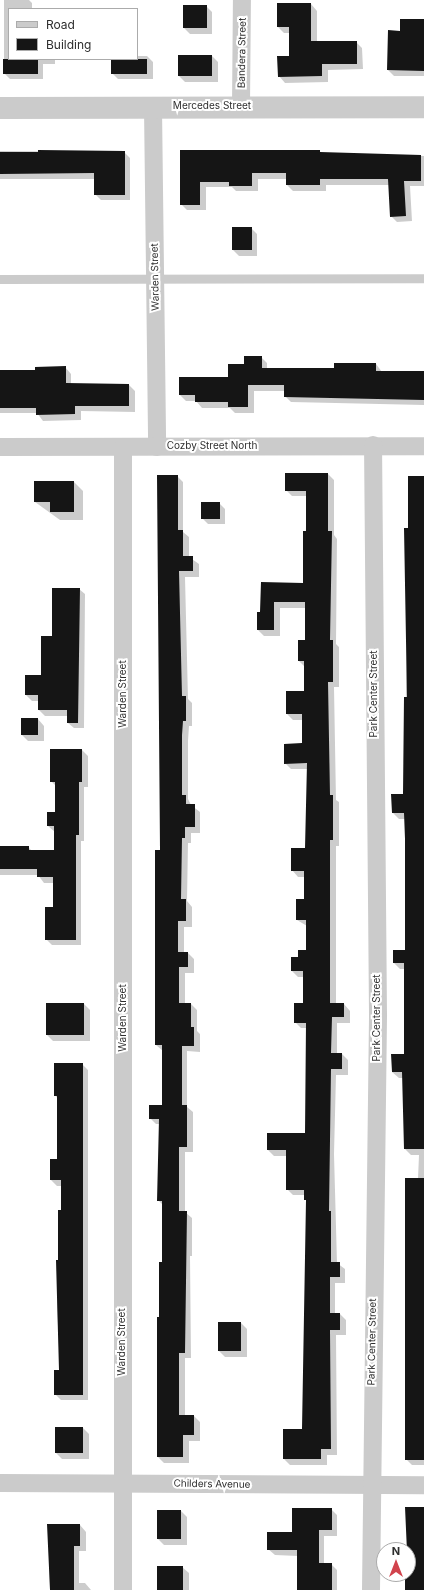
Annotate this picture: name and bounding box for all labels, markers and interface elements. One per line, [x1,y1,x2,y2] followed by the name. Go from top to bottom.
[8,8,138,60] legend
[46,17,75,32] text: Road
[235,18,249,88] street label: Bandera Street
[46,37,91,52] text: Building
[173,100,251,112] street label: Mercedes Street
[148,243,162,311] street label: Warden Street
[167,440,257,452] street label: Cozby Street North
[368,650,380,738] street label: Park Center Street
[117,660,129,728] street label: Warden Street
[371,974,383,1062] street label: Park Center Street
[117,984,129,1052] street label: Warden Street
[365,1298,379,1386] street label: Park Center Street
[116,1308,128,1376] street label: Warden Street
[173,1477,251,1491] street label: Childers Avenue
[376,1542,416,1582] north arrow
[392,1544,400,1558] text: N

